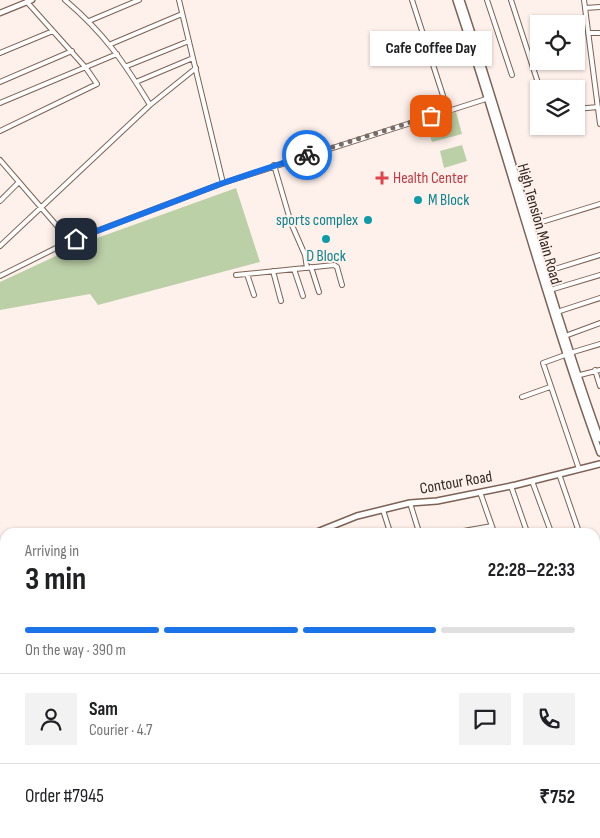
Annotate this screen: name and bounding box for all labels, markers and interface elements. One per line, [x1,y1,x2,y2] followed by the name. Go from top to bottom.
[530,15,585,135] map controls
[530,15,585,70] button: locate
[370,31,492,66] callout: Cafe Coffee Day
[386,39,476,58] text: Cafe Coffee Day
[530,80,585,135] button: layers
[410,95,452,137] pin
[417,102,445,130] icon: bag
[282,130,332,180] courier
[293,141,321,169] icon: bike
[513,161,565,287] street label: High Tension Main Road
[393,169,468,188] place label: Health Center
[375,171,389,185] marker: Health Center
[428,191,469,210] place label: M Block
[412,194,424,206] marker: M Block
[276,211,358,230] place label: sports complex
[362,214,374,226] marker: sports complex
[55,218,97,260] pin
[62,225,90,253] icon: home
[320,233,332,245] marker: D Block
[306,247,346,266] place label: D Block
[418,467,494,499] street label: Contour Road
[25,542,79,561] text: Arriving in
[488,559,575,582] text: 22:28–22:33
[25,560,86,599] text: 3 min
[25,641,126,660] text: On the way · 390 m
[25,693,77,745] button: person
[459,693,511,745] button: chat
[523,693,575,745] button: phone
[89,698,118,721] text: Sam
[89,721,152,740] text: Courier · 4.7
[25,785,104,808] text: Order #7945
[539,786,575,809] text: ₹752

